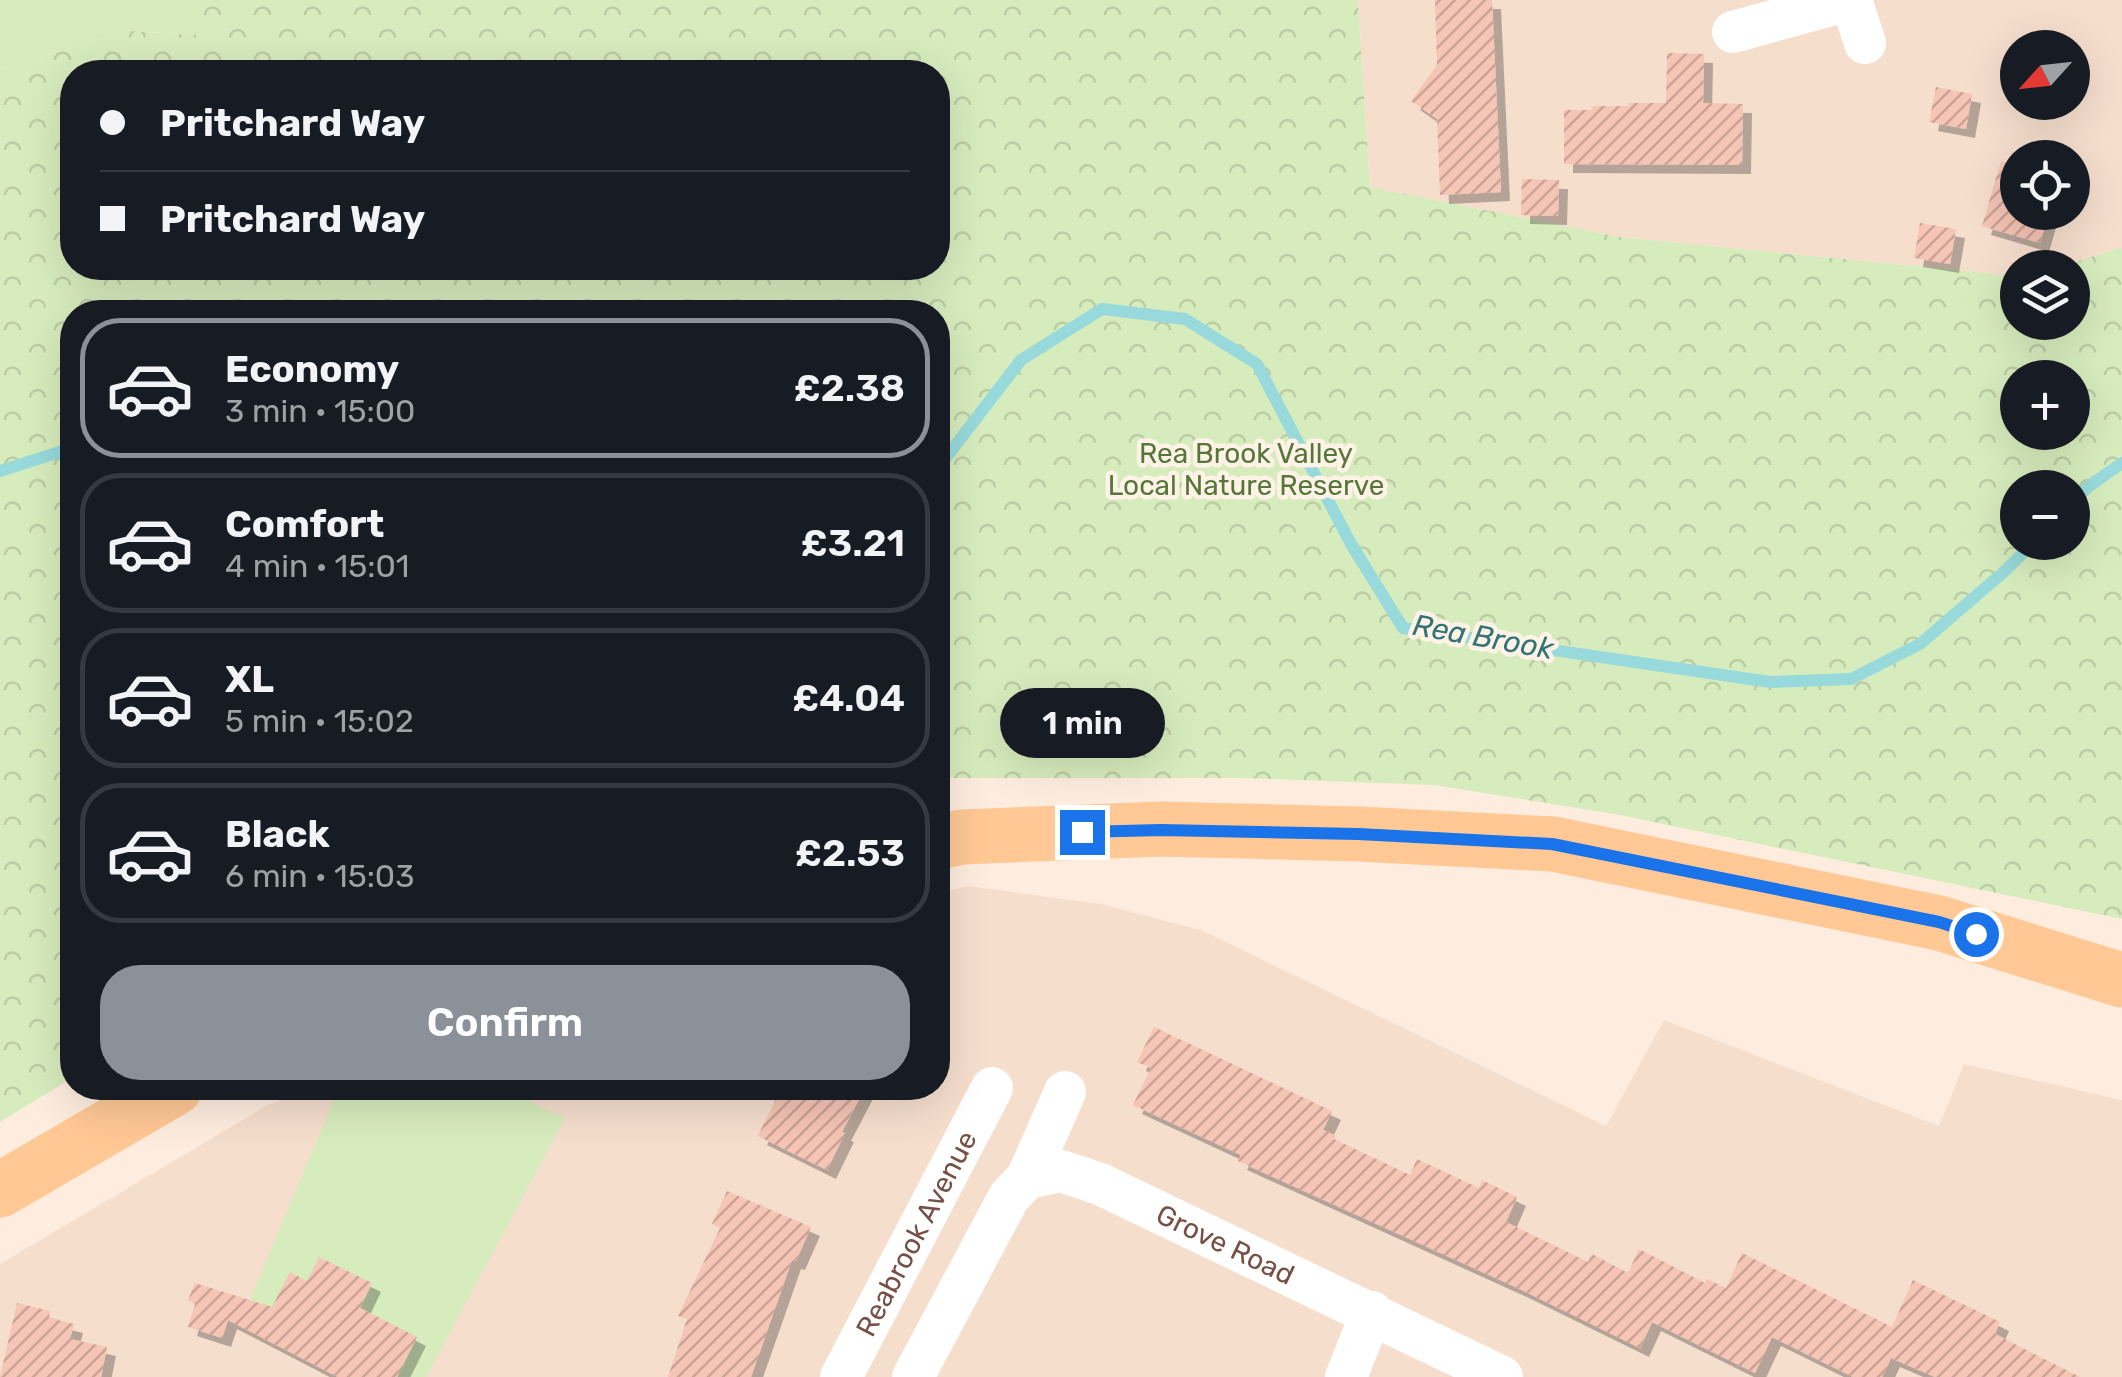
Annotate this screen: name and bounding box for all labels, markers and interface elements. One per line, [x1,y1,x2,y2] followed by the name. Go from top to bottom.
[2000,30,2090,120] north arrow
[2000,30,2090,560] map controls
[160,100,425,146] text: Pritchard Way
[2000,140,2090,230] button: locate
[160,196,425,242] text: Pritchard Way
[2000,250,2090,340] button: layers
[105,343,195,433] icon: car
[225,346,399,392] text: Economy
[2000,360,2090,450] button: +
[794,365,905,411] text: £2.38
[225,392,415,430] text: 3 min · 15:00
[1108,437,1384,502] park label: Rea Brook Valley Local Nature Reserve
[2000,470,2090,560] button: −
[105,498,195,588] icon: car
[225,501,384,547] text: Comfort
[801,520,905,566] text: £3.21
[225,547,409,585] text: 4 min · 15:01
[1410,607,1557,667] water label: Rea Brook
[105,653,195,743] icon: car
[225,656,274,702] text: XL
[792,675,905,721] text: £4.04
[1000,687,1164,757] callout: 1 min
[225,702,414,740] text: 5 min · 15:02
[1042,704,1123,742] text: 1 min
[105,808,195,898] icon: car
[1060,810,1105,855] route end
[225,811,330,857] text: Black
[795,830,905,876] text: £2.53
[225,857,414,895] text: 6 min · 15:03
[1954,912,1999,957] route start
[100,965,910,1080] button: Confirm
[849,1125,983,1342] street label: Reabrook Avenue
[1151,1197,1300,1291] street label: Grove Road

